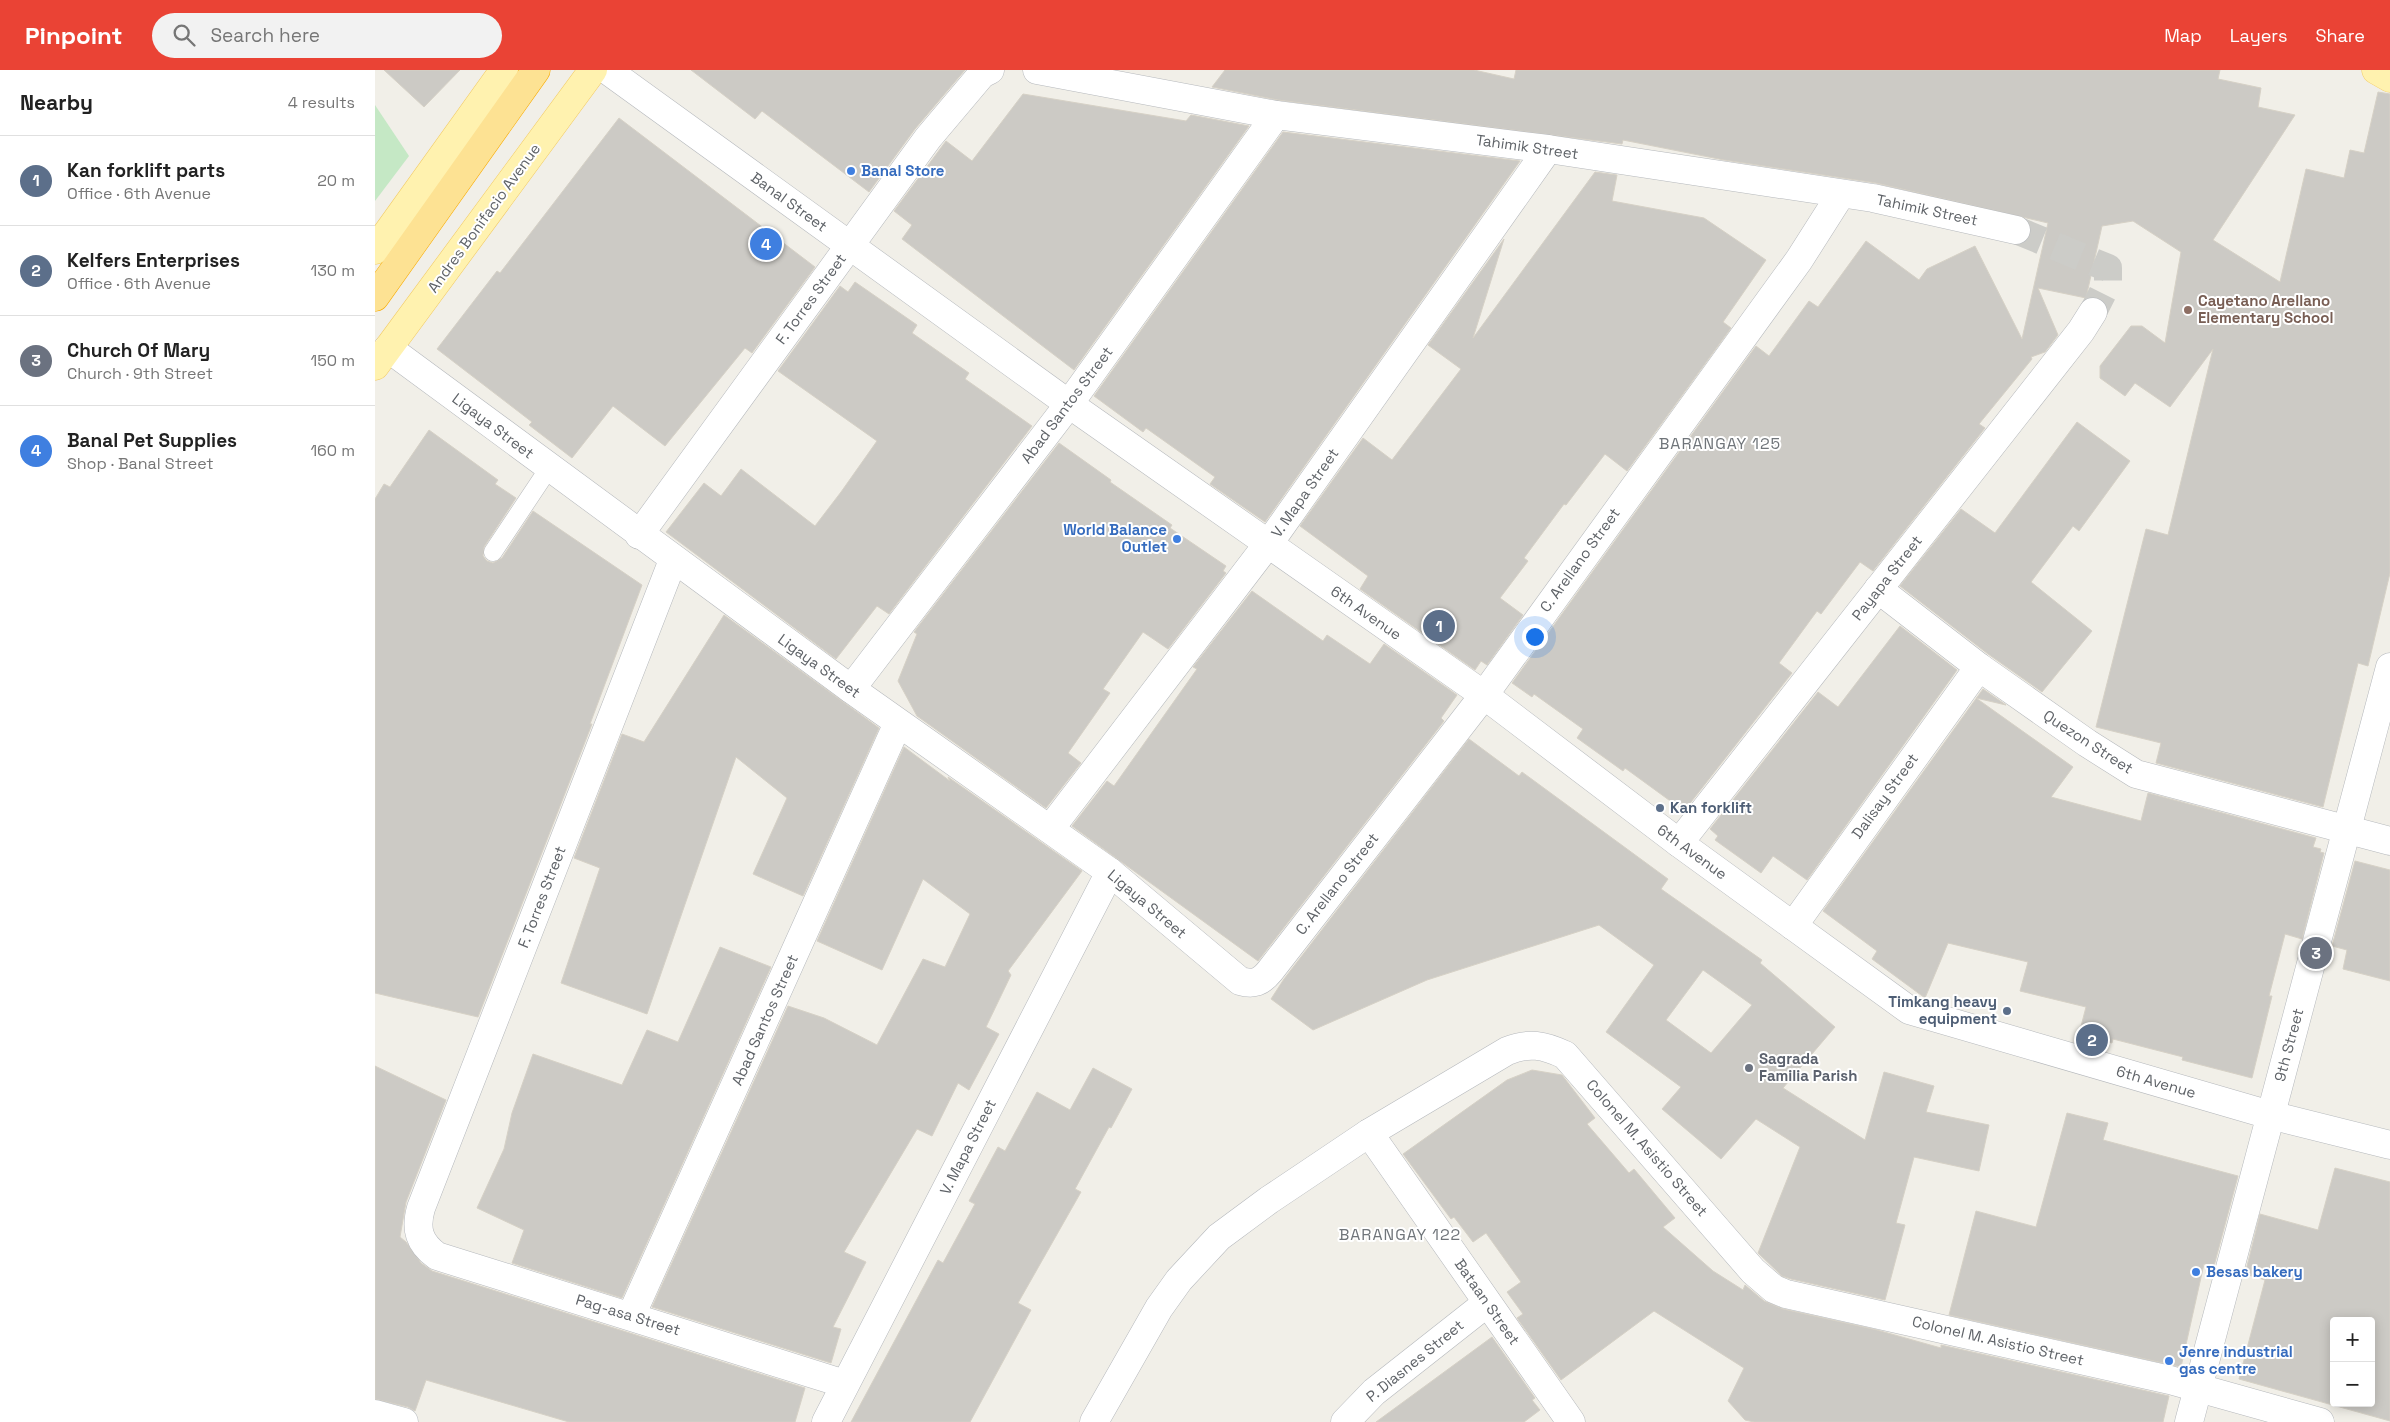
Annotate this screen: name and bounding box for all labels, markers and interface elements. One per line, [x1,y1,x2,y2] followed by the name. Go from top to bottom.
[152,13,502,58] search box
[25,20,122,51] text: Pinpoint
[170,21,198,49] icon: search
[210,23,320,48] text: Search here
[2164,24,2202,47] text: Map
[2230,24,2287,47] text: Layers
[2315,24,2365,47] text: Share
[20,89,93,116] text: Nearby
[288,92,355,113] text: 4 results
[1475,130,1580,163] street label: Tahimik Street
[423,139,544,296] street label: Andres Bonifacio Avenue
[67,158,225,183] text: Kan forklift parts
[861,161,945,180] place label: Banal Store
[845,165,857,177] marker: Banal Store
[747,168,831,236] street label: Banal Street
[32,170,40,191] text: 1
[317,170,355,191] text: 20 m
[67,183,211,204] text: Office · 6th Avenue
[1875,189,1980,230] street label: Tahimik Street
[750,225,782,263] pin: 4
[67,248,240,273] text: Kelfers Enterprises
[771,249,850,348] street label: F. Torres Street
[31,260,41,281] text: 2
[311,260,355,281] text: 130 m
[67,273,211,294] text: Office · 6th Avenue
[2198,291,2333,327] place label: Cayetano Arellano Elementary School
[2182,304,2194,316] marker: Cayetano Arellano Elementary School
[67,338,210,363] text: Church Of Mary
[1016,342,1117,467] street label: Abad Santos Street
[31,350,41,371] text: 3
[311,350,355,371] text: 150 m
[67,363,213,384] text: Church · 9th Street
[449,389,538,463] street label: Ligaya Street
[67,428,237,453] text: Banal Pet Supplies
[1659,433,1781,454] district label: BARANGAY 125
[31,440,41,461] text: 4
[310,440,355,461] text: 160 m
[1267,444,1343,541] street label: V. Mapa Street
[67,453,214,474] text: Shop · Banal Street
[1535,504,1624,616] street label: C. Arellano Street
[1063,520,1167,556] place label: World Balance Outlet
[1847,531,1926,624] street label: Payapa Street
[1171,533,1183,545] marker: World Balance Outlet
[1327,581,1405,644] street label: 6th Avenue
[1423,607,1455,645] pin: 1
[1522,624,1548,650] your location
[774,629,864,702] street label: Ligaya Street
[2040,705,2137,778] street label: Quezon Street
[1847,749,1922,842] street label: Dalisay Street
[1670,798,1752,817] place label: Kan forklift
[1654,802,1666,814] marker: Kan forklift
[1654,820,1731,883] street label: 6th Avenue
[1291,829,1382,939] street label: C. Arellano Street
[513,843,570,951] street label: F. Torres Street
[1104,865,1191,942] street label: Ligaya Street
[2300,934,2332,972] pin: 3
[727,951,802,1088] street label: Abad Santos Street
[1888,992,1997,1028] place label: Timkang heavy equipment
[2001,1005,2013,1017] marker: Timkang heavy equipment
[2270,1006,2307,1084] street label: 9th Street
[2076,1021,2108,1059] pin: 2
[1759,1049,1857,1085] place label: Sagrada Familia Parish
[2114,1061,2198,1102] street label: 6th Avenue
[1743,1062,1755,1074] marker: Sagrada Familia Parish
[1583,1075,1712,1220] street label: Colonel M. Asistio Street
[935,1096,1000,1198] street label: V. Mapa Street
[1339,1224,1461,1245] district label: BARANGAY 122
[1451,1255,1524,1349] street label: Bataan Street
[2206,1262,2303,1281] place label: Besas bakery
[2190,1266,2202,1278] marker: Besas bakery
[574,1290,683,1339] street label: Pag-asa Street
[1910,1311,2086,1370] street label: Colonel M. Asistio Street
[1362,1315,1467,1406] street label: P. Diasnes Street
[2330,1317,2375,1407] map controls
[2330,1317,2375,1362] button: +
[2179,1342,2293,1378] place label: Jenre industrial gas centre
[2163,1355,2175,1367] marker: Jenre industrial gas centre
[2330,1362,2375,1407] button: −

